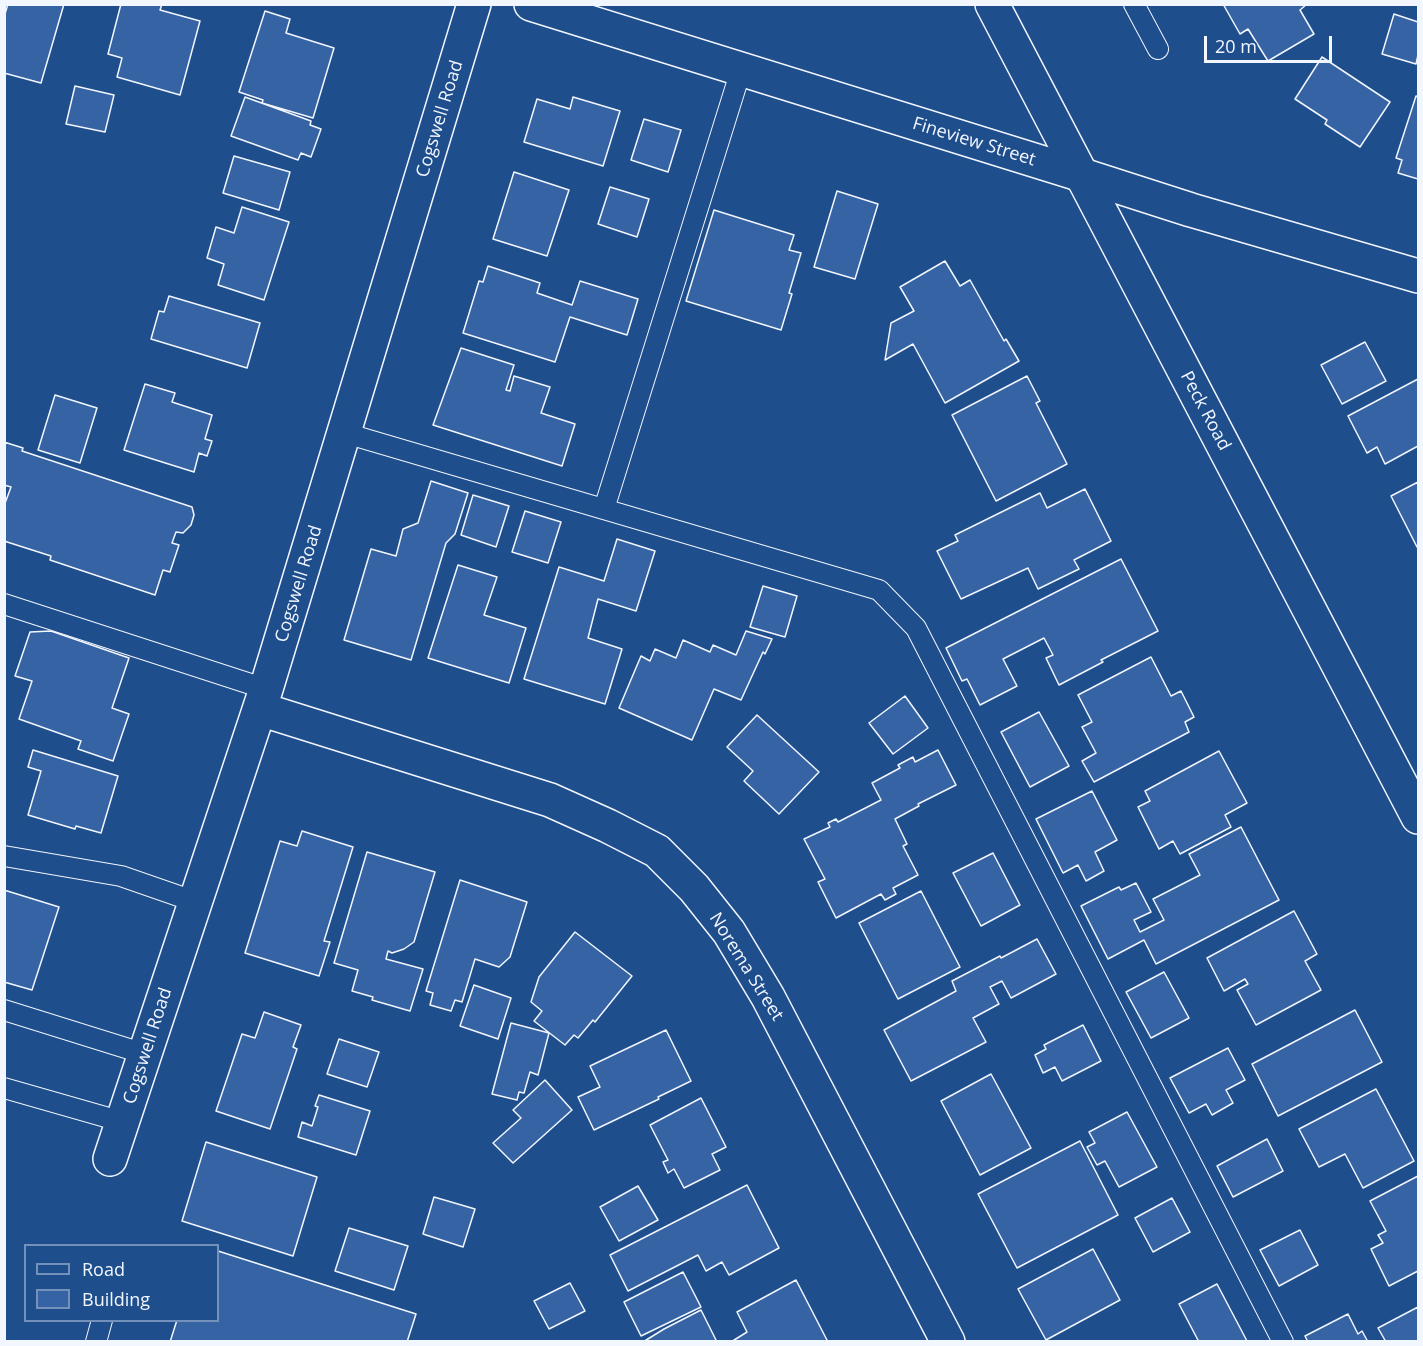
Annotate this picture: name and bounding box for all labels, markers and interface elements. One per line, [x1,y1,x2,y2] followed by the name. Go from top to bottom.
[1207,24,1334,62] scale bar
[1215,34,1257,58] text: 20 m
[412,58,468,180] street label: Cogswell Road
[910,113,1038,171] street label: Fineview Street
[1175,368,1235,454] street label: Peck Road
[271,523,327,645] street label: Cogswell Road
[704,909,788,1025] street label: Norema Street
[119,985,177,1107] street label: Cogswell Road
[24,1244,219,1322] legend
[82,1257,125,1281] text: Road
[82,1287,150,1311] text: Building

